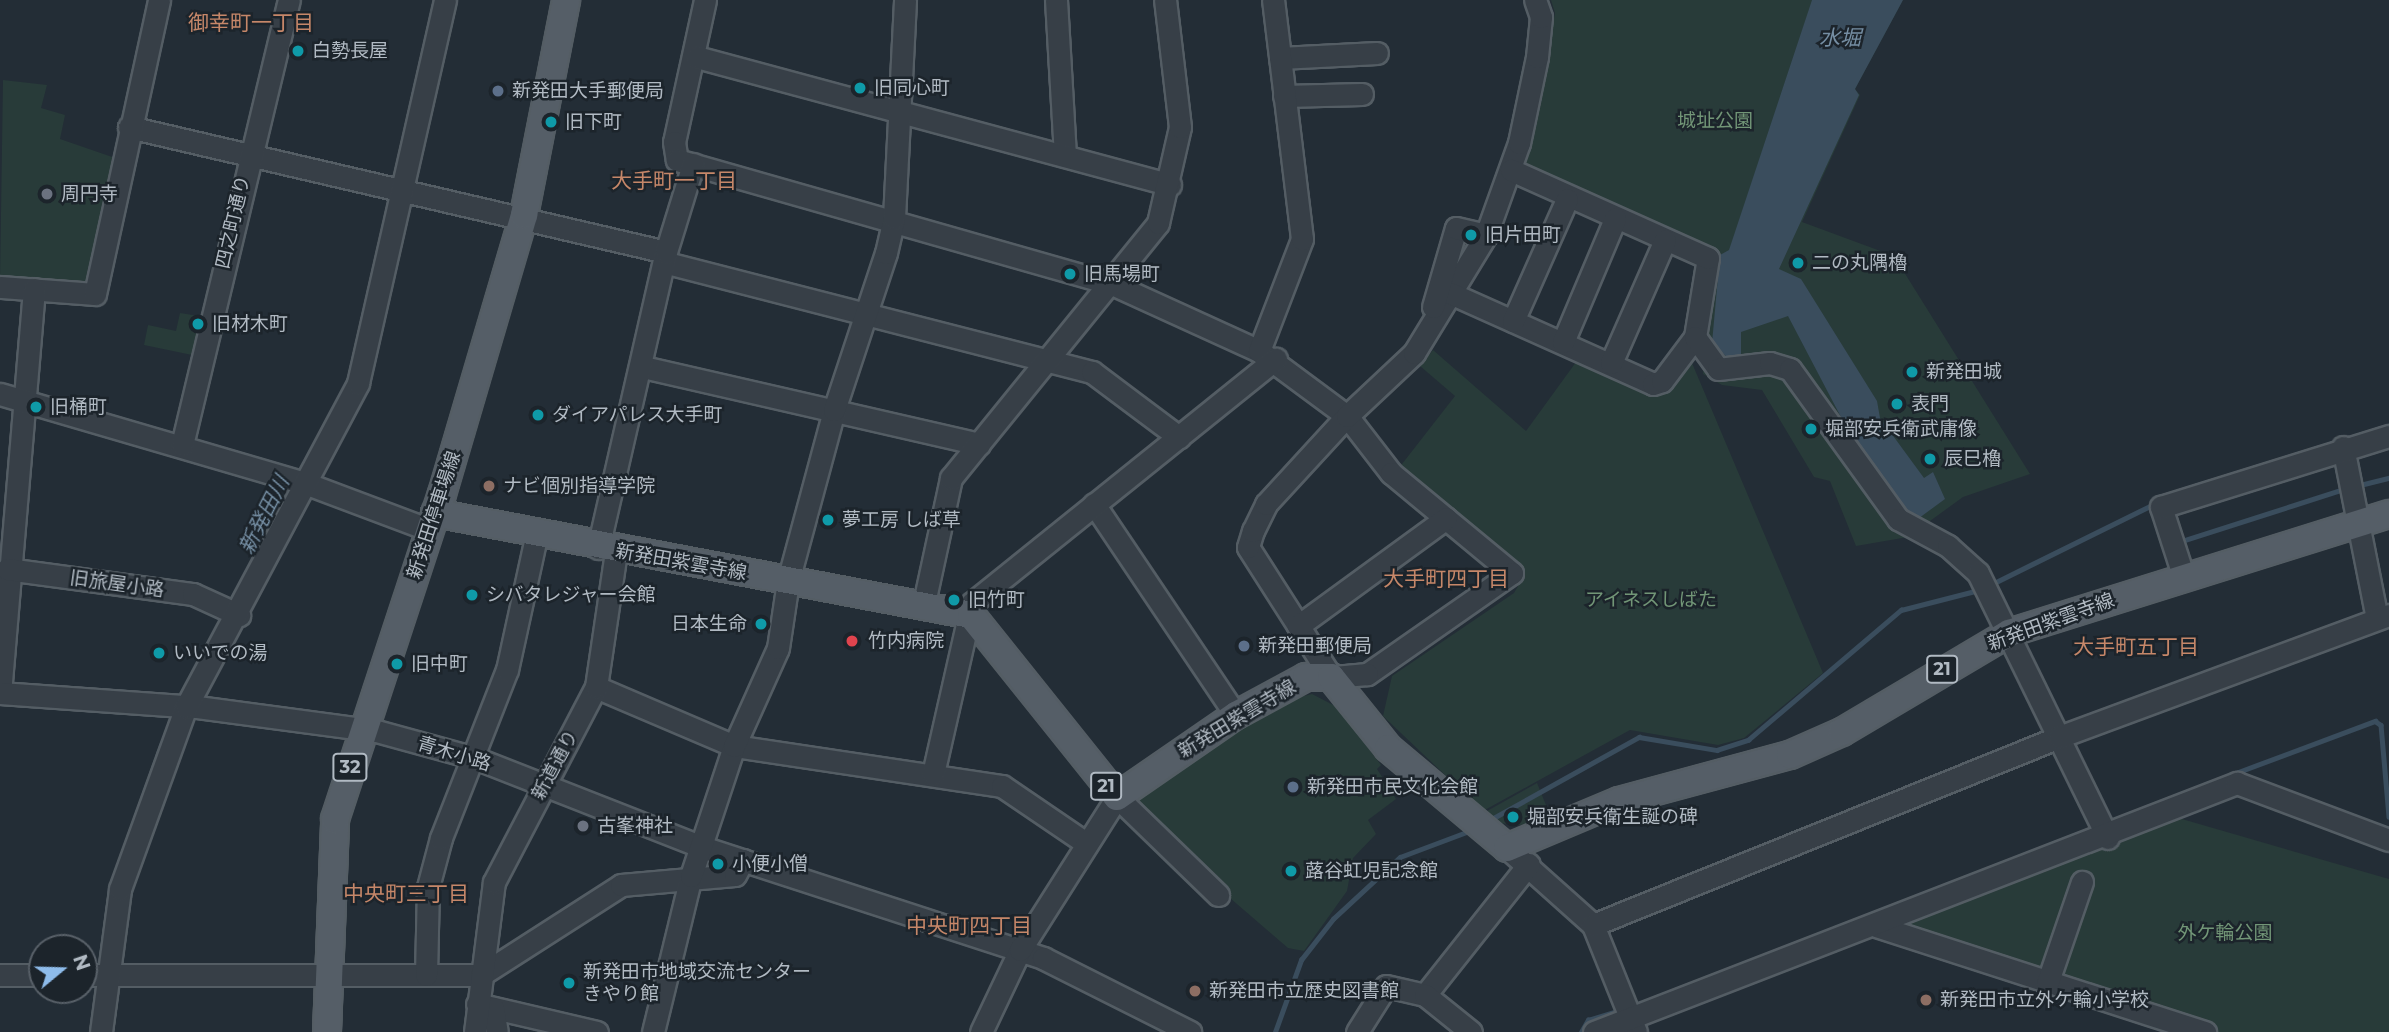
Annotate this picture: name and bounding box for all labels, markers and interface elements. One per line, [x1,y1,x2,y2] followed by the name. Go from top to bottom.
[188,10,314,36] district label: 御幸町一丁目
[1819,25,1861,51] water label: 水堀
[312,40,388,62] place label: 白勢長屋
[290,43,306,59] marker: 白勢長屋
[874,77,950,99] place label: 旧同心町
[512,80,664,102] place label: 新発田大手郵便局
[852,80,868,96] marker: 旧同心町
[490,83,506,99] marker: 新発田大手郵便局
[1677,110,1753,132] park label: 城址公園
[565,111,622,133] place label: 旧下町
[543,114,559,130] marker: 旧下町
[611,168,737,194] district label: 大手町一丁目
[211,173,255,271] street label: 四之町通り
[61,183,118,205] place label: 周円寺
[39,186,55,202] marker: 周円寺
[1485,224,1561,246] place label: 旧片田町
[1463,227,1479,243] marker: 旧片田町
[1812,252,1907,274] place label: 二の丸隅櫓
[1790,255,1806,271] marker: 二の丸隅櫓
[1084,263,1160,285] place label: 旧馬場町
[1062,266,1078,282] marker: 旧馬場町
[212,313,288,335] place label: 旧材木町
[190,316,206,332] marker: 旧材木町
[1926,361,2002,383] place label: 新発田城
[1904,364,1920,380] marker: 新発田城
[1911,393,1949,415] place label: 表門
[50,396,107,418] place label: 旧桶町
[1889,396,1905,412] marker: 表門
[28,399,44,415] marker: 旧桶町
[552,404,723,426] place label: ダイアパレス大手町
[530,407,546,423] marker: ダイアパレス大手町
[1825,418,1977,440] place label: 堀部安兵衛武庸像
[1803,421,1819,437] marker: 堀部安兵衛武庸像
[403,448,465,582] street label: 新発田停車場線
[1944,448,2001,470] place label: 辰巳櫓
[1922,451,1938,467] marker: 辰巳櫓
[234,472,294,558] water label: 新発田川
[503,475,655,497] place label: ナビ個別指導学院
[481,478,497,494] marker: ナビ個別指導学院
[842,509,961,531] place label: 夢工房 しば草
[820,512,836,528] marker: 夢工房 しば草
[614,539,748,585] street label: 新発田紫雲寺線
[68,566,166,602] street label: 旧旅屋小路
[1383,566,1509,592] district label: 大手町四丁目
[486,584,657,606] place label: シバタレジャー会館
[464,587,480,603] marker: シバタレジャー会館
[968,589,1025,611] place label: 旧竹町
[1585,589,1717,611] park label: アイネスしばた
[1985,589,2117,655] street label: 新発田紫雲寺線
[946,592,962,608] marker: 旧竹町
[671,613,747,635] place label: 日本生命
[753,616,769,632] marker: 日本生命
[868,630,944,652] place label: 竹内病院
[842,631,862,651] marker: 竹内病院
[2073,634,2199,660] district label: 大手町五丁目
[1258,635,1372,657] place label: 新発田郵便局
[1236,638,1252,654] marker: 新発田郵便局
[173,642,268,664] place label: いいでの湯
[151,645,167,661] marker: いいでの湯
[411,653,468,675] place label: 旧中町
[1924,654,1960,684] road number: 21
[389,656,405,672] marker: 旧中町
[1174,675,1300,763] street label: 新発田紫雲寺線
[527,726,583,804] street label: 新道通り
[414,732,494,776] street label: 青木小路
[331,752,369,782] road number: 32
[1088,772,1124,800] road number: 21
[1307,776,1478,798] place label: 新発田市民文化会館
[1285,779,1301,795] marker: 新発田市民文化会館
[1527,806,1698,828] place label: 堀部安兵衛生誕の碑
[1505,809,1521,825] marker: 堀部安兵衛生誕の碑
[597,815,673,837] place label: 古峯神社
[575,818,591,834] marker: 古峯神社
[732,853,808,875] place label: 小便小僧
[710,856,726,872] marker: 小便小僧
[1305,860,1438,882] place label: 蕗谷虹児記念館
[1283,863,1299,879] marker: 蕗谷虹児記念館
[343,881,469,907] district label: 中央町三丁目
[906,913,1032,939] district label: 中央町四丁目
[2178,922,2272,944] park label: 外ケ輪公園
[28,934,98,1004] north arrow
[68,952,95,974] text: N
[583,961,811,1005] place label: 新発田市地域交流センター きやり館
[561,975,577,991] marker: 新発田市地域交流センター きやり館
[1209,980,1399,1002] place label: 新発田市立歴史図書館
[1187,983,1203,999] marker: 新発田市立歴史図書館
[1940,989,2149,1011] place label: 新発田市立外ケ輪小学校
[1918,992,1934,1008] marker: 新発田市立外ケ輪小学校

